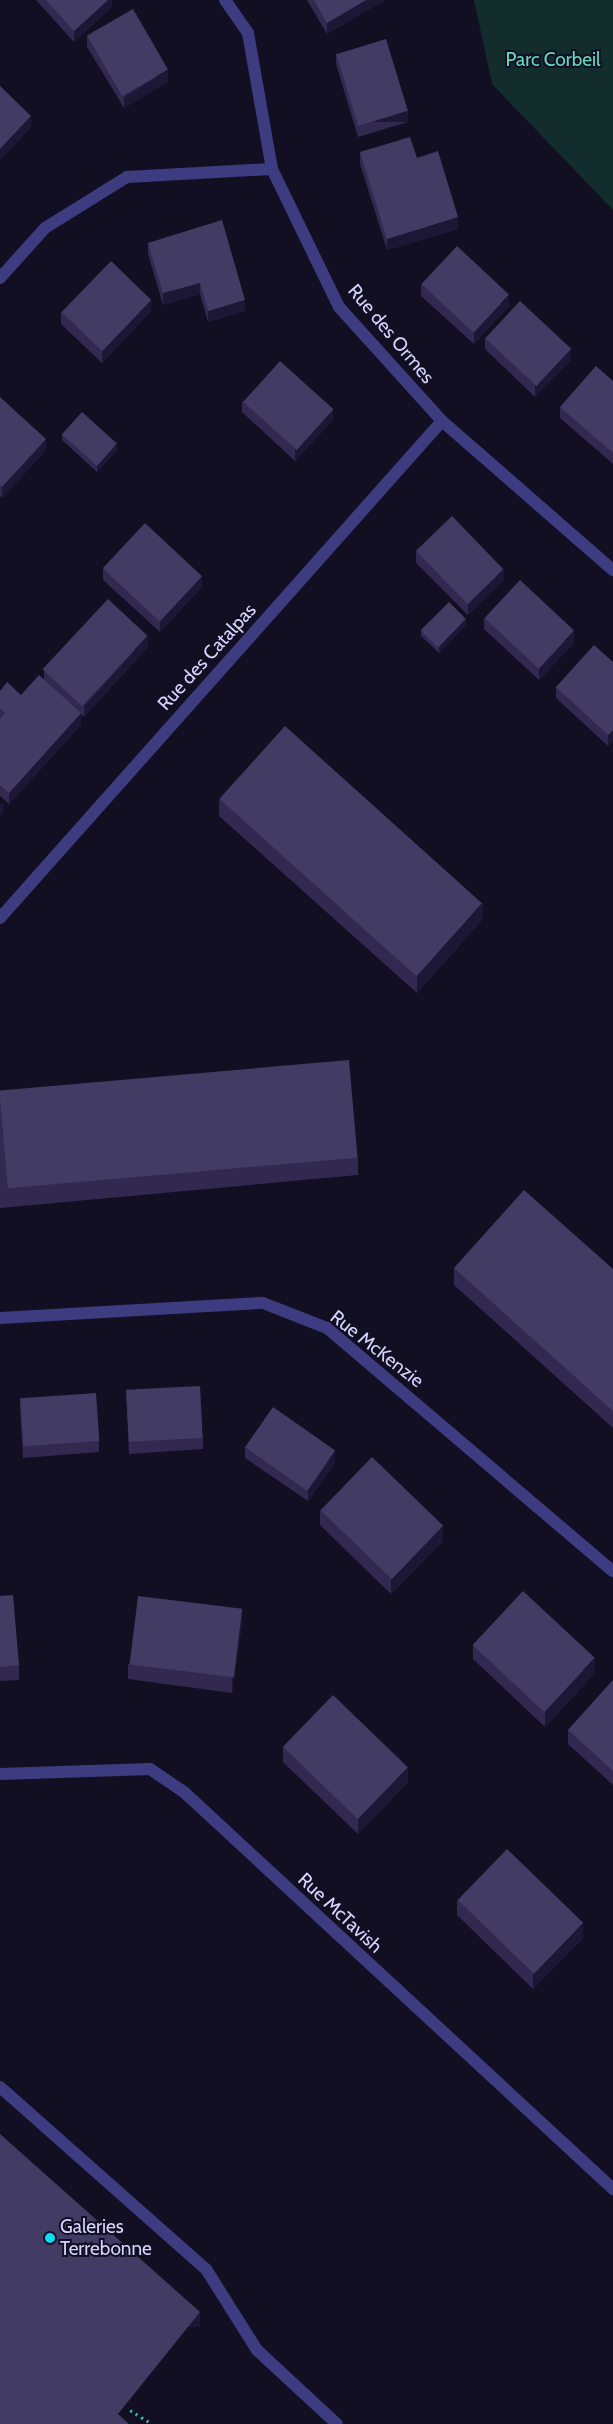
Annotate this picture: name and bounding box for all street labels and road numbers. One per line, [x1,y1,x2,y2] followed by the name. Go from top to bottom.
[343,280,439,388] street label: Rue des Ormes
[153,599,261,715] street label: Rue des Catalpas
[326,1306,428,1392] street label: Rue McKenzie
[293,1868,387,1958] street label: Rue McTavish

